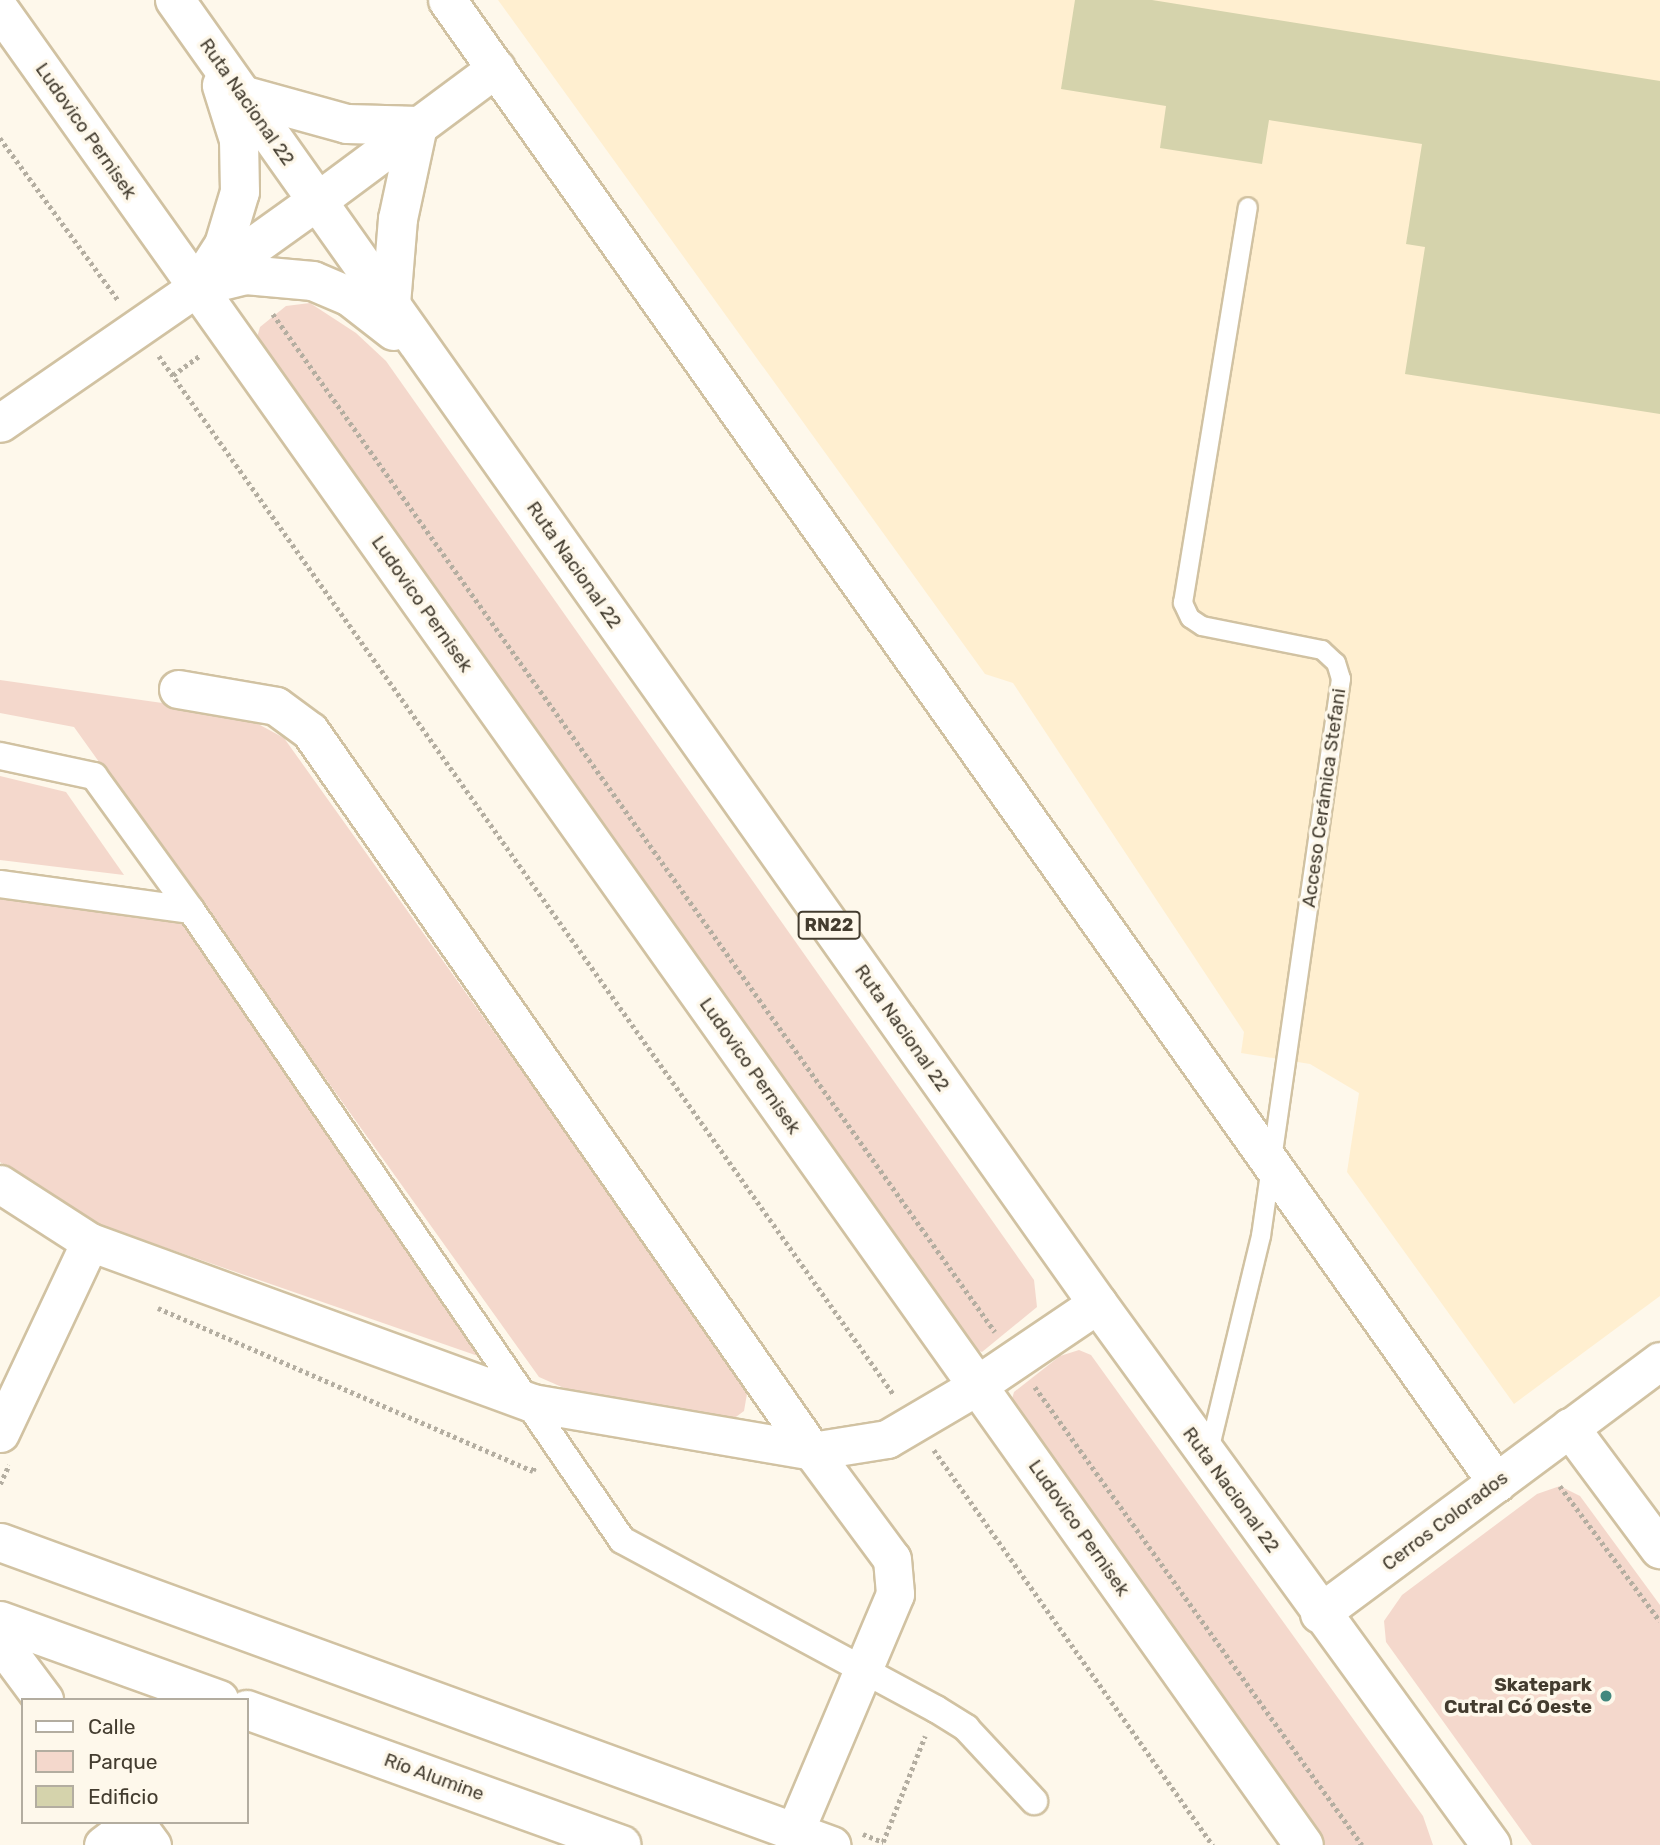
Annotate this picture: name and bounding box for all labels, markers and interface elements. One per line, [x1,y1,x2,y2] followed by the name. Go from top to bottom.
[195,34,299,170] street label: Ruta Nacional 22
[30,59,142,203] street label: Ludovico Pernisek
[522,497,626,633] street label: Ruta Nacional 22
[366,532,478,676] street label: Ludovico Pernisek
[1297,687,1351,909] street label: Acceso Cerámica Stefani
[798,910,860,940] road number: RN22
[850,960,954,1096] street label: Ruta Nacional 22
[694,994,806,1138] street label: Ludovico Pernisek
[1178,1423,1284,1557] street label: Ruta Nacional 22
[1023,1456,1135,1600] street label: Ludovico Pernisek
[1378,1466,1512,1576] street label: Cerros Colorados
[1444,1674,1592,1718] place label: Skatepark Cutral Có Oeste
[1598,1688,1614,1704] marker: Skatepark Cutral Có Oeste
[21,1698,248,1824] legend
[88,1714,136,1739] text: Calle
[381,1748,487,1806] street label: Río Alumine
[88,1749,158,1774] text: Parque
[88,1784,158,1809] text: Edificio

